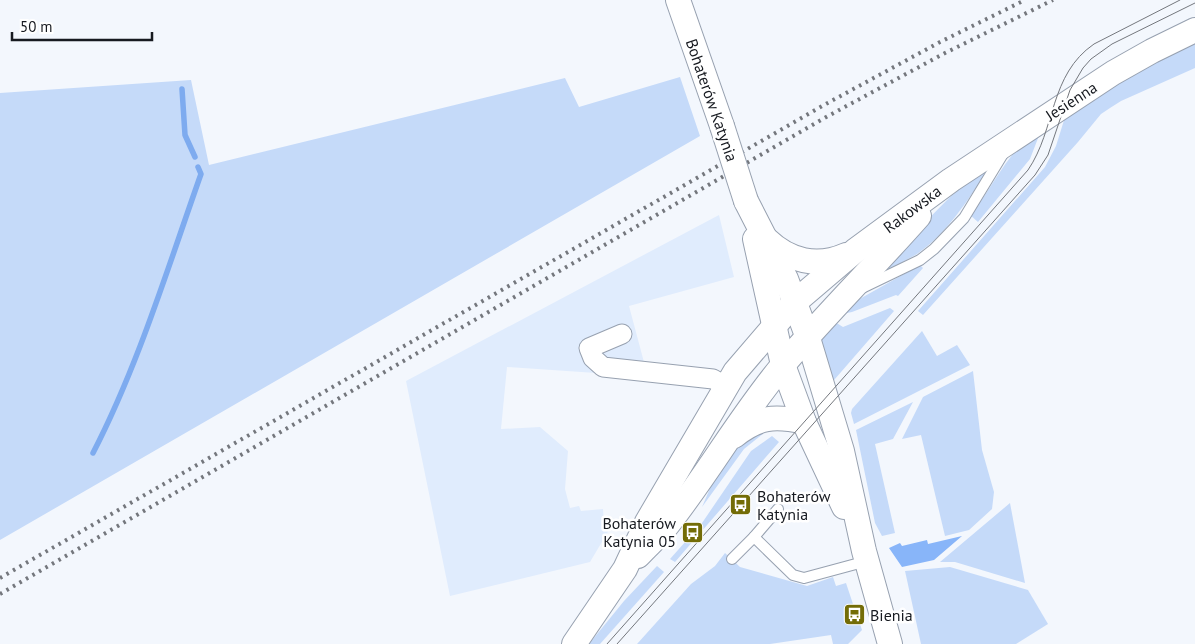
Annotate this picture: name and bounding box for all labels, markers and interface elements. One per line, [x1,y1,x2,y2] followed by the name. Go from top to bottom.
[12,10,152,42] scale bar
[20,17,53,36] text: 50 m
[682,36,742,164] street label: Bohaterów Katynia
[1041,77,1101,126] street label: Jesienna
[879,181,945,237] street label: Rakowska
[757,486,831,524] place label: Bohaterów Katynia
[729,493,753,517] bus stop icon: Bohaterów Katynia
[602,513,676,551] place label: Bohaterów Katynia 05
[680,520,704,544] bus stop icon: Bohaterów Katynia 05
[842,603,866,627] bus stop icon: Bienia
[870,605,913,625] place label: Bienia

